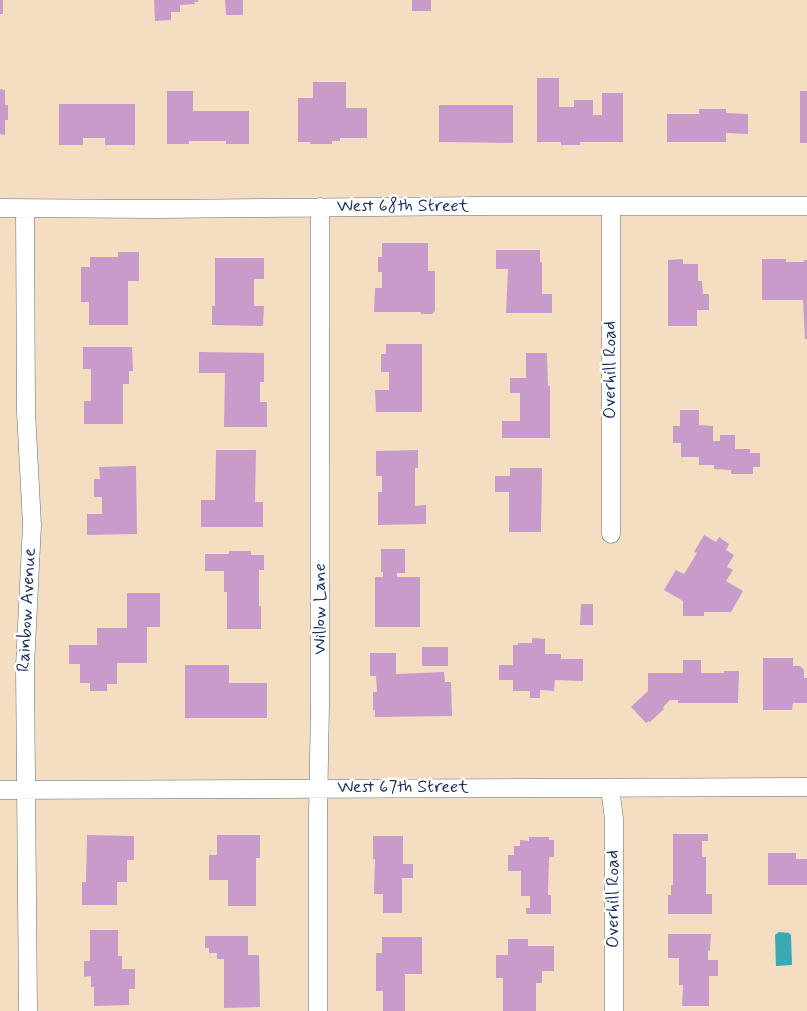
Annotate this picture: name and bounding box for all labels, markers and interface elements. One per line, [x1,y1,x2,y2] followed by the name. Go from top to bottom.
[337,196,469,218] street label: West 68th Street
[600,321,622,419] street label: Overhill Road
[14,547,42,673] street label: Rainbow Avenue
[310,563,332,655] street label: Willow Lane
[337,777,469,799] street label: West 67th Street
[603,850,625,948] street label: Overhill Road

